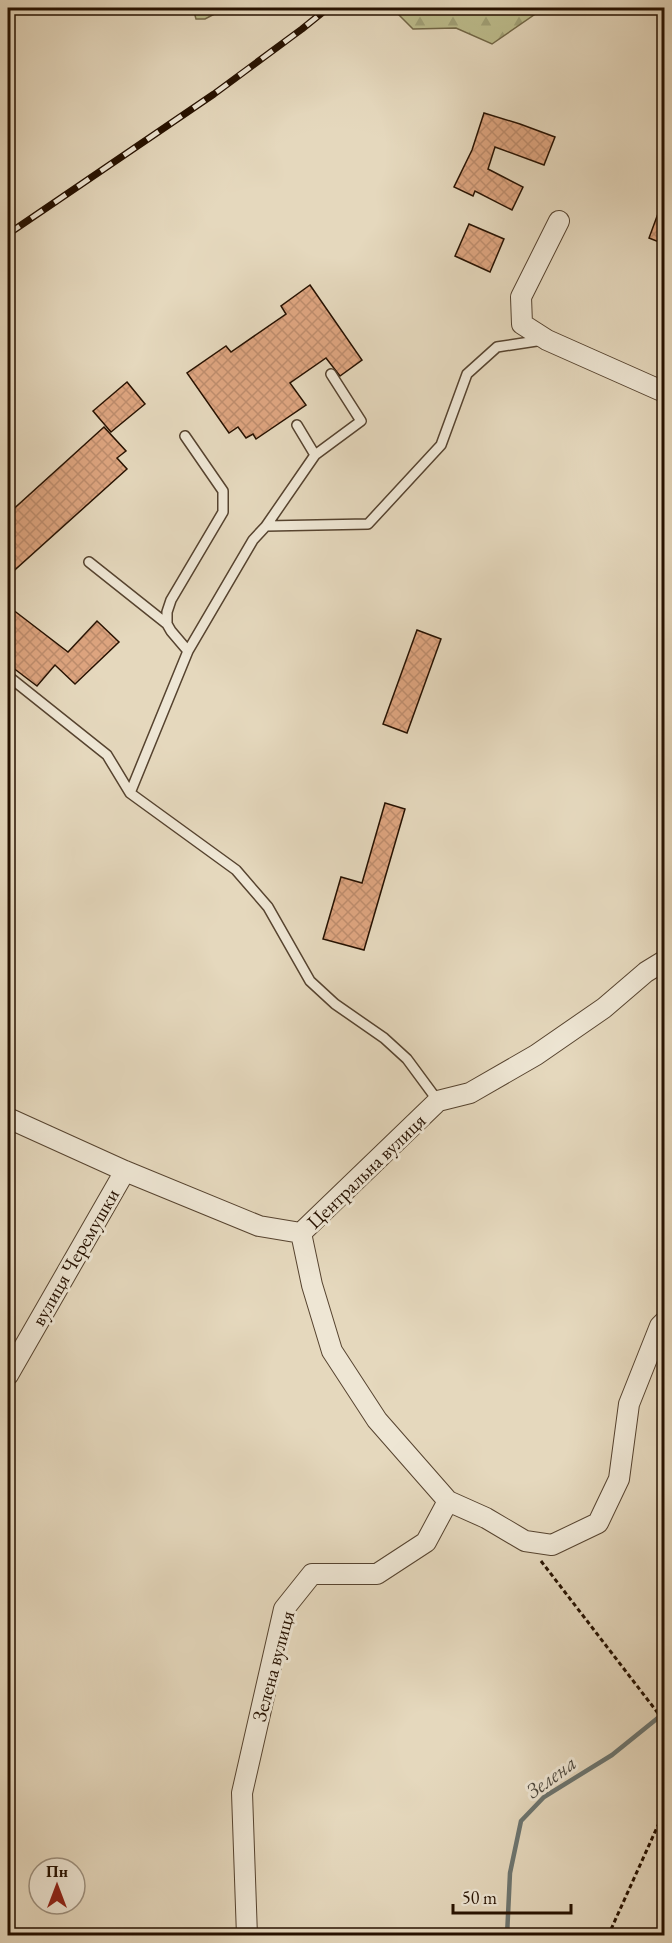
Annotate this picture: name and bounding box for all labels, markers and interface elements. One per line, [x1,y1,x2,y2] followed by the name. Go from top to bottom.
[301,1108,431,1234] street label: Центральна вулиця
[25,1183,125,1330] street label: вулиця Черемушки
[246,1608,300,1724] street label: Зелена вулиця
[520,1749,581,1804] water label: Зелена
[27,1856,87,1916] north arrow
[46,1861,68,1882] text: Пн
[453,1877,572,1915] scale bar
[462,1886,497,1909] text: 50 m

